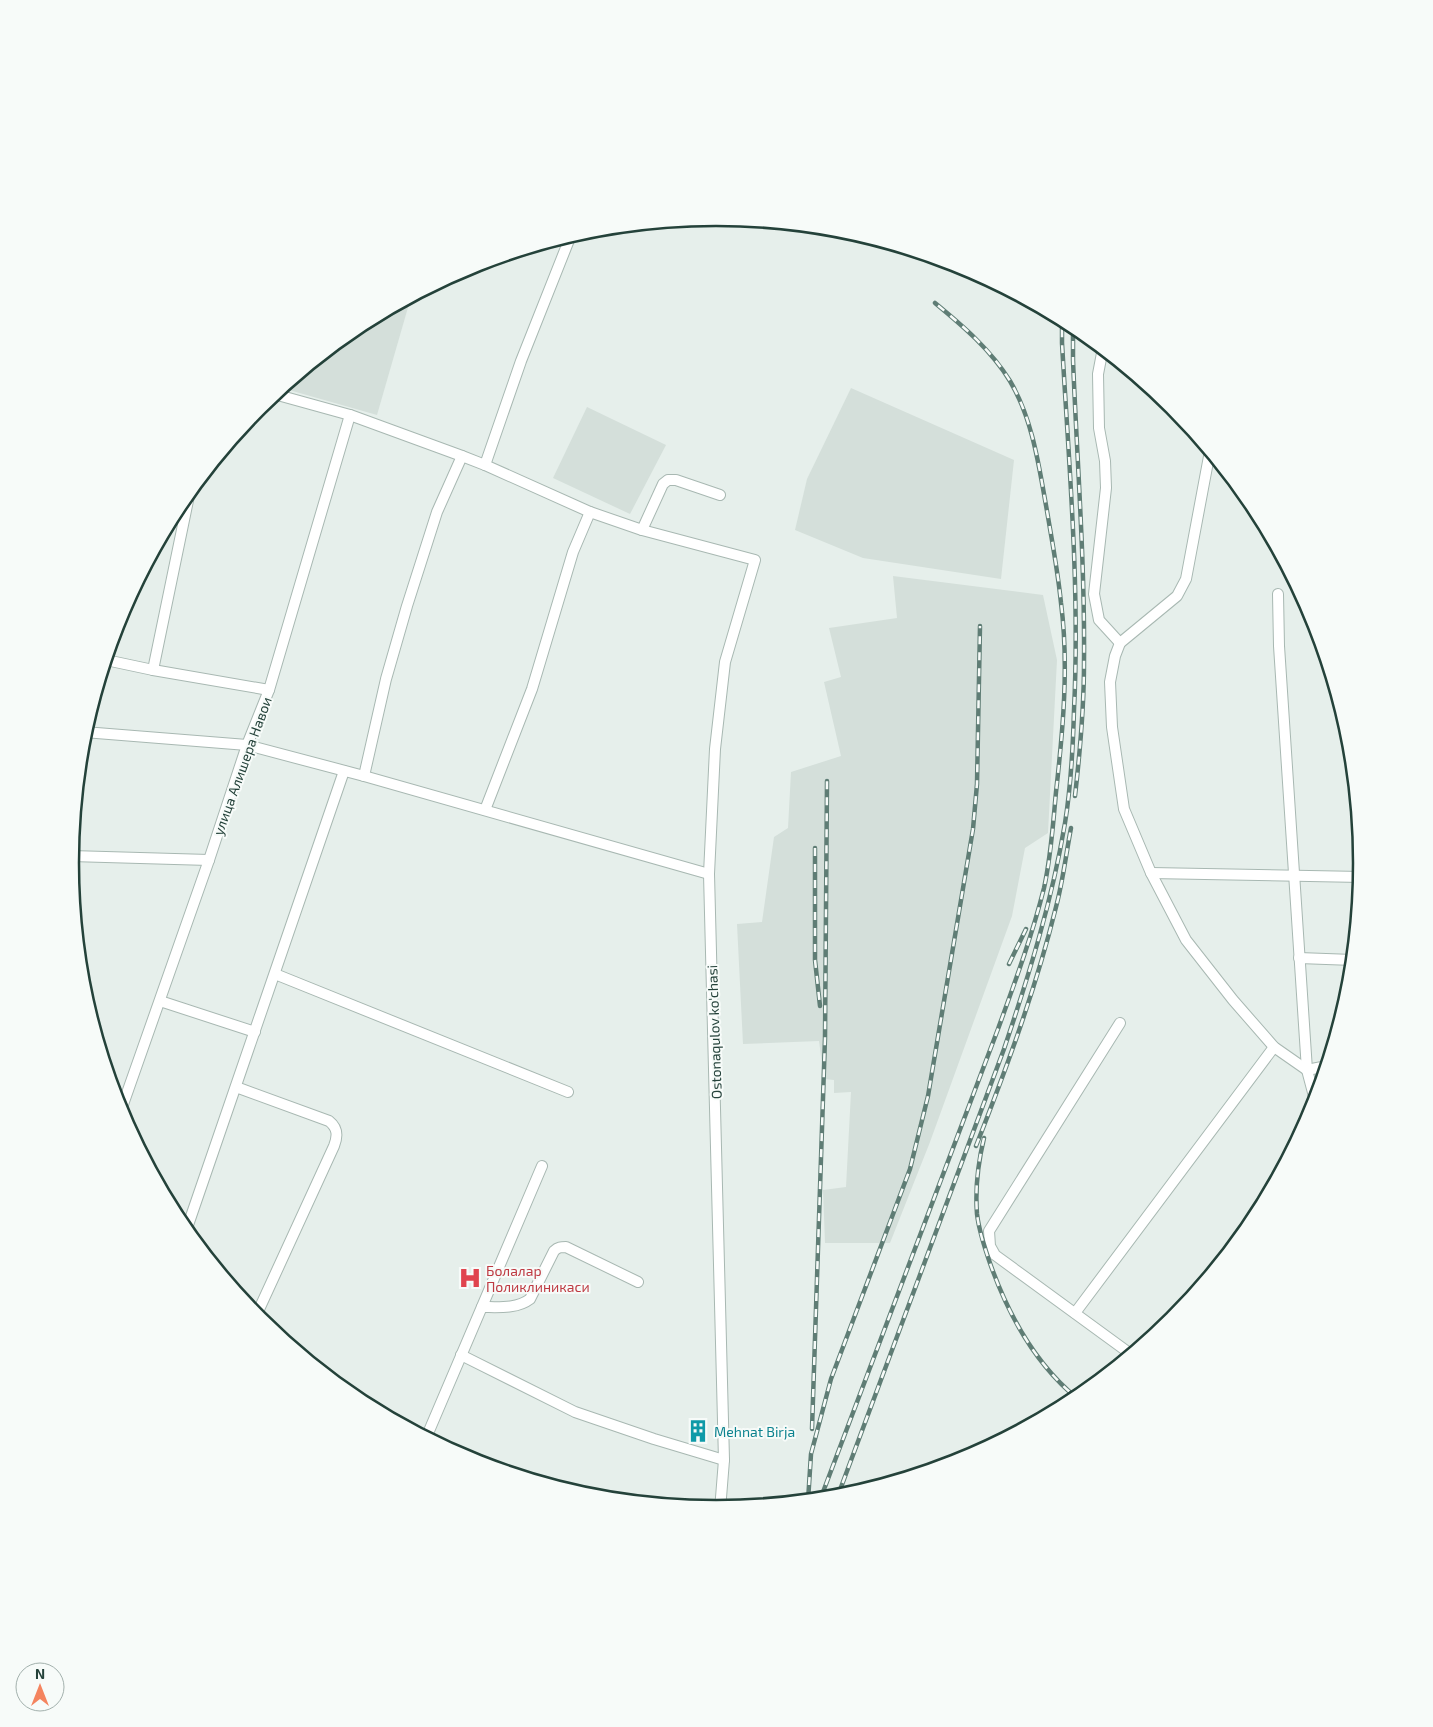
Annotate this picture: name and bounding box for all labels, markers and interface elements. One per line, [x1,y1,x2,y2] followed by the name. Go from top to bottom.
[209,695,275,837] street label: улица Алишера Навои
[703,965,725,1099] street label: Ostonaqulov ko'chasi
[486,1262,590,1295] place label: Болалар Поликлиникаси
[457,1265,483,1291] hospital icon: Болалар Поликлиникаси
[685,1418,711,1444] building icon: Mehnat Birja
[714,1423,795,1440] place label: Mehnat Birja
[15,1662,65,1712] north arrow
[35,1665,45,1682] text: N

